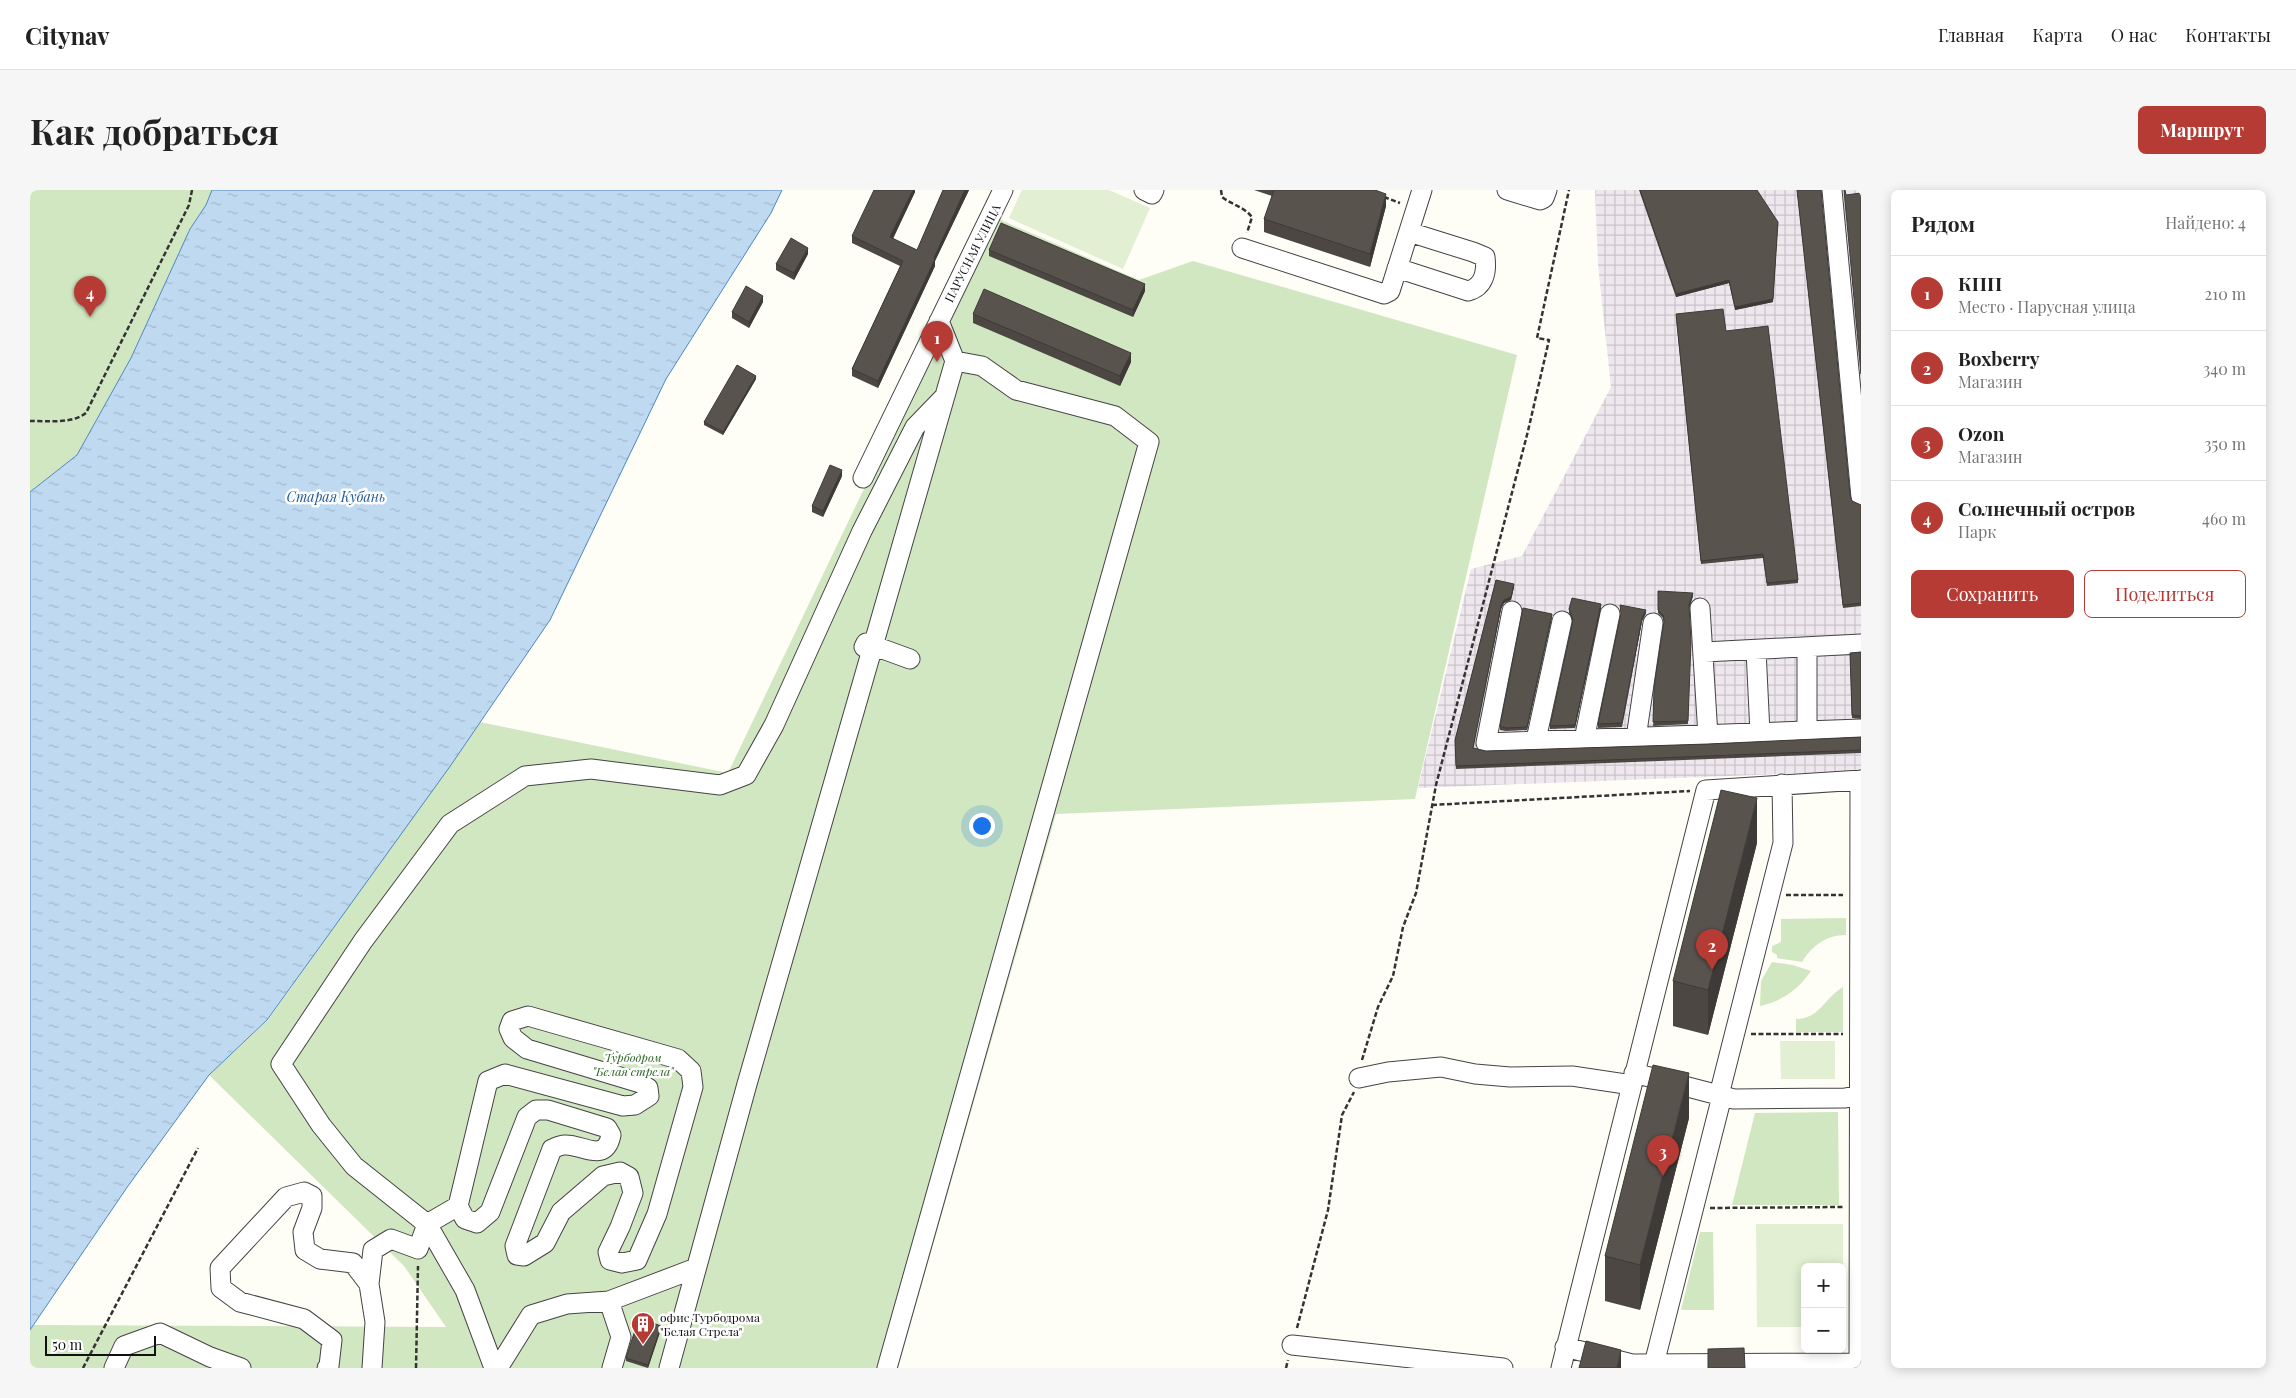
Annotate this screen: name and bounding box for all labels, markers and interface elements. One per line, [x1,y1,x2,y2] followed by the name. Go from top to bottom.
[25,19,110,51] text: Citynav
[1938,23,2004,47] text: Главная
[2032,23,2083,47] text: Карта
[2111,23,2157,47] text: О нас
[2185,23,2271,47] text: Контакты
[2138,106,2266,154] button: Маршрут
[30,107,279,154] text: Как добраться
[940,201,1004,305] street label: ПАРУСНАЯ УЛИЦА
[1911,209,1975,237] text: Рядом
[2165,212,2246,233] text: Найдено: 4
[1958,270,2002,296] text: КПП
[74,276,106,317] pin: 4
[1924,283,1930,304] text: 1
[2205,283,2246,304] text: 210 m
[1958,296,2136,317] text: Место · Парусная улица
[921,321,953,362] pin: 1
[1958,345,2040,371] text: Boxberry
[1923,358,1931,379] text: 2
[2203,358,2246,379] text: 340 m
[1958,371,2023,392] text: Магазин
[1958,420,2004,446] text: Ozon
[1923,433,1931,454] text: 3
[2204,433,2246,454] text: 350 m
[1958,446,2023,467] text: Магазин
[287,487,385,506] water label: Старая Кубань
[1958,495,2135,521] text: Солнечный остров
[1923,508,1931,529] text: 4
[2202,508,2246,529] text: 460 m
[1958,521,1996,542] text: Парк
[1911,570,2074,618] button: Сохранить
[2084,570,2246,618] button: Поделиться
[969,813,995,839] your location
[1696,929,1728,970] pin: 2
[592,1049,675,1079] park label: Турбодром "Белая стрела"
[1647,1135,1679,1176] pin: 3
[1801,1263,1846,1353] map controls
[1801,1263,1846,1308] button: +
[1801,1308,1846,1353] button: −
[660,1309,760,1339] place label: офис Турбодрома "Белая Стрела"
[630,1311,656,1345] building icon: офис Турбодрома "Белая Стрела"
[45,1333,156,1356] scale bar
[52,1335,82,1354] text: 50 m

